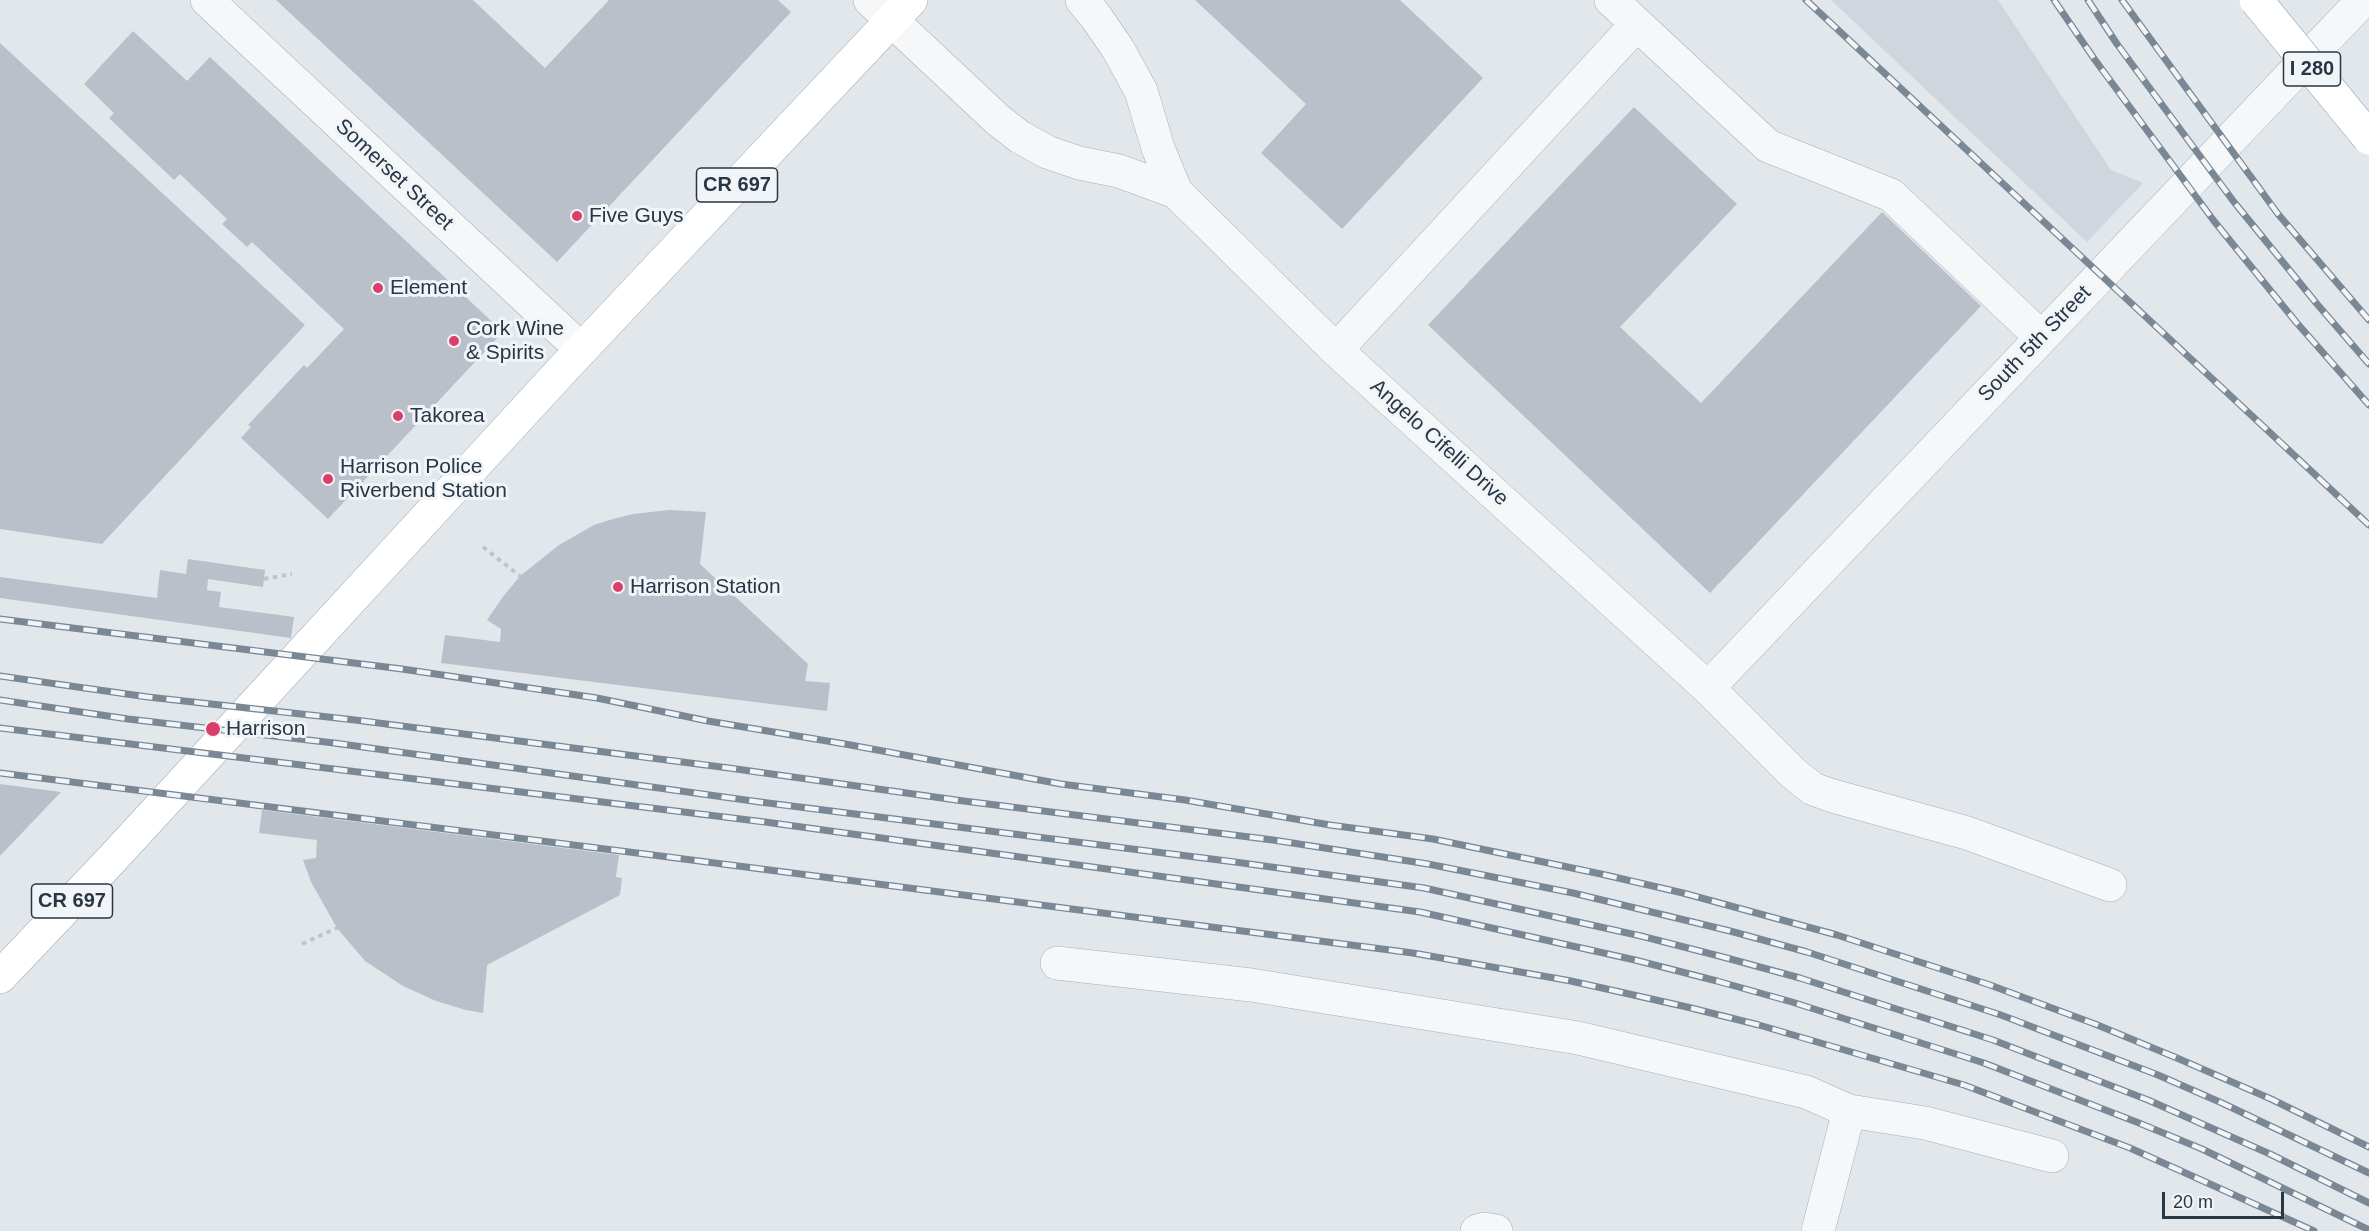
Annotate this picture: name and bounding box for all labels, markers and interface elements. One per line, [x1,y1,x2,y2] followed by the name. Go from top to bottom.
[2284,52,2340,86] road number: I 280
[330,114,458,236] street label: Somerset Street
[696,168,777,202] road number: CR 697
[589,203,684,229] place label: Five Guys
[570,209,584,223] marker: Five Guys
[390,275,467,301] place label: Element
[371,281,385,295] marker: Element
[1973,281,2097,407] street label: South 5th Street
[466,316,564,366] place label: Cork Wine & Spirits
[447,334,461,348] marker: Cork Wine & Spirits
[1365,374,1513,512] street label: Angelo Cifelli Drive
[410,403,485,429] place label: Takorea
[391,409,405,423] marker: Takorea
[340,454,507,504] place label: Harrison Police Riverbend Station
[321,472,335,486] marker: Harrison Police Riverbend Station
[630,574,781,600] place label: Harrison Station
[611,580,625,594] marker: Harrison Station
[226,716,305,742] place label: Harrison
[204,720,222,738] marker: Harrison
[32,884,112,918] road number: CR 697
[2165,1180,2286,1218] scale bar
[2173,1192,2213,1212] text: 20 m

